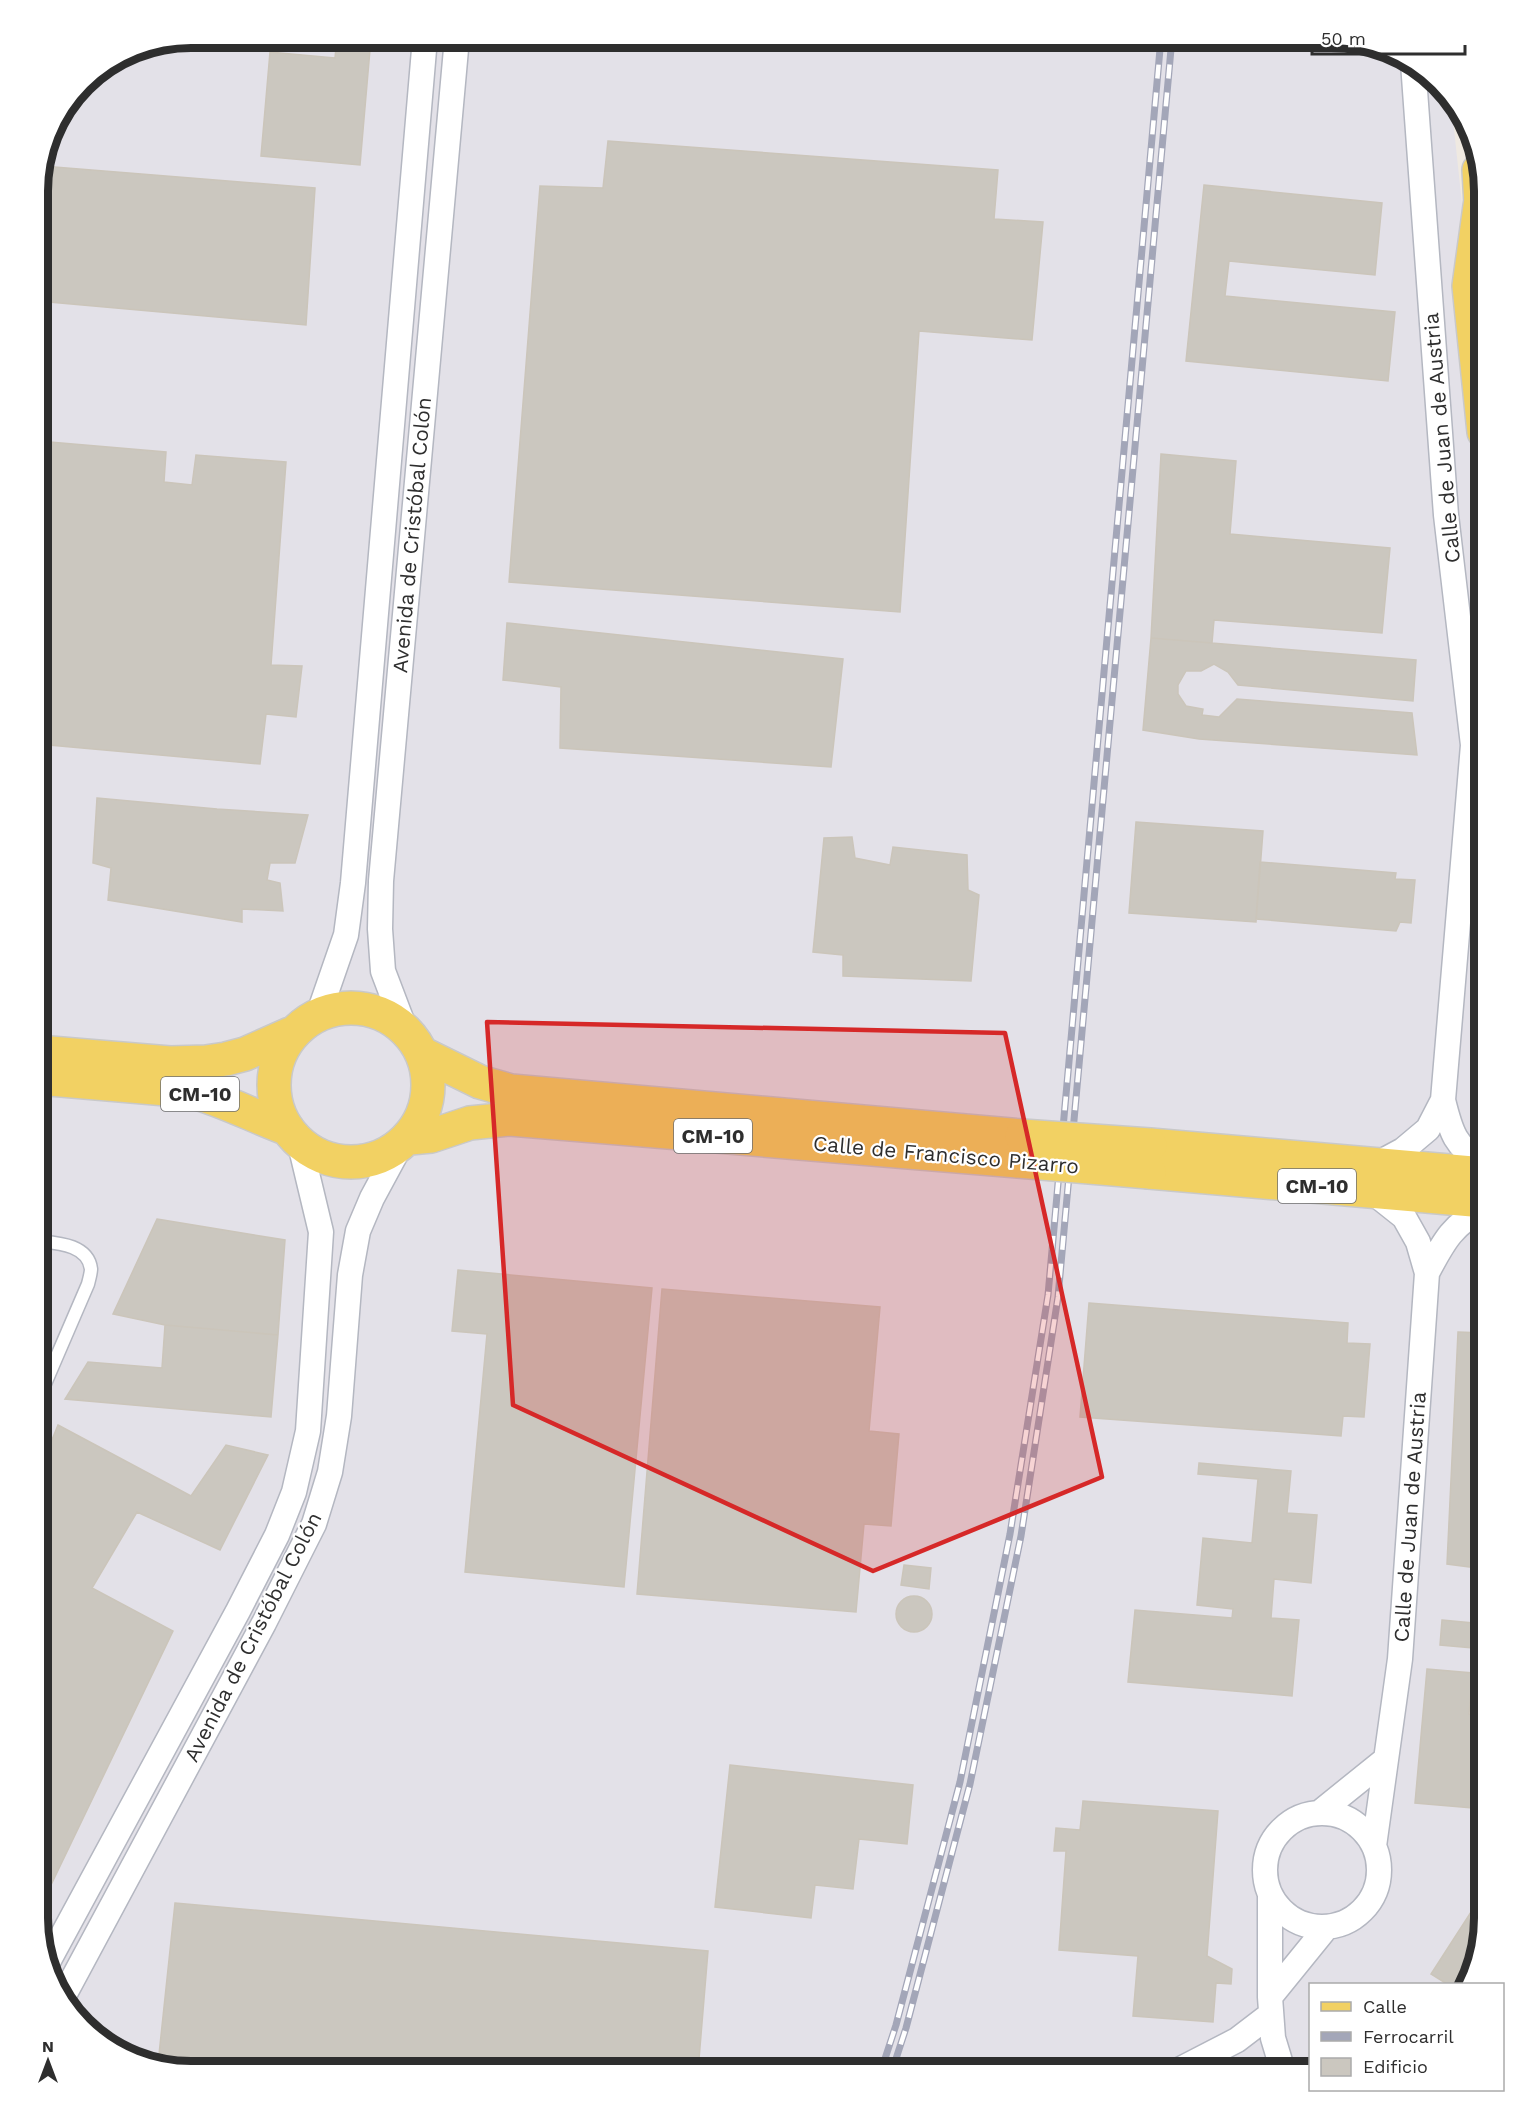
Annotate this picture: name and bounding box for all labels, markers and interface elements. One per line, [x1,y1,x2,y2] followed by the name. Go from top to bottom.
[1312,18,1465,56] scale bar
[1321,28,1366,49] text: 50 m
[1418,312,1465,564] street label: Calle de Juan de Austria
[387,396,436,674] street label: Avenida de Cristóbal Colón
[161,1077,239,1111] road number: CM-10
[674,1119,752,1153] road number: CM-10
[812,1130,1080,1179] street label: Calle de Francisco Pizarro
[1278,1169,1356,1203] road number: CM-10
[1388,1391,1431,1643] street label: Calle de Juan de Austria
[179,1508,327,1766] street label: Avenida de Cristóbal Colón
[1309,1983,1504,2091] legend
[1363,1996,1407,2017] text: Calle
[1363,2026,1454,2047] text: Ferrocarril
[18,2031,78,2091] north arrow
[42,2037,54,2056] text: N
[1363,2056,1428,2077] text: Edificio

